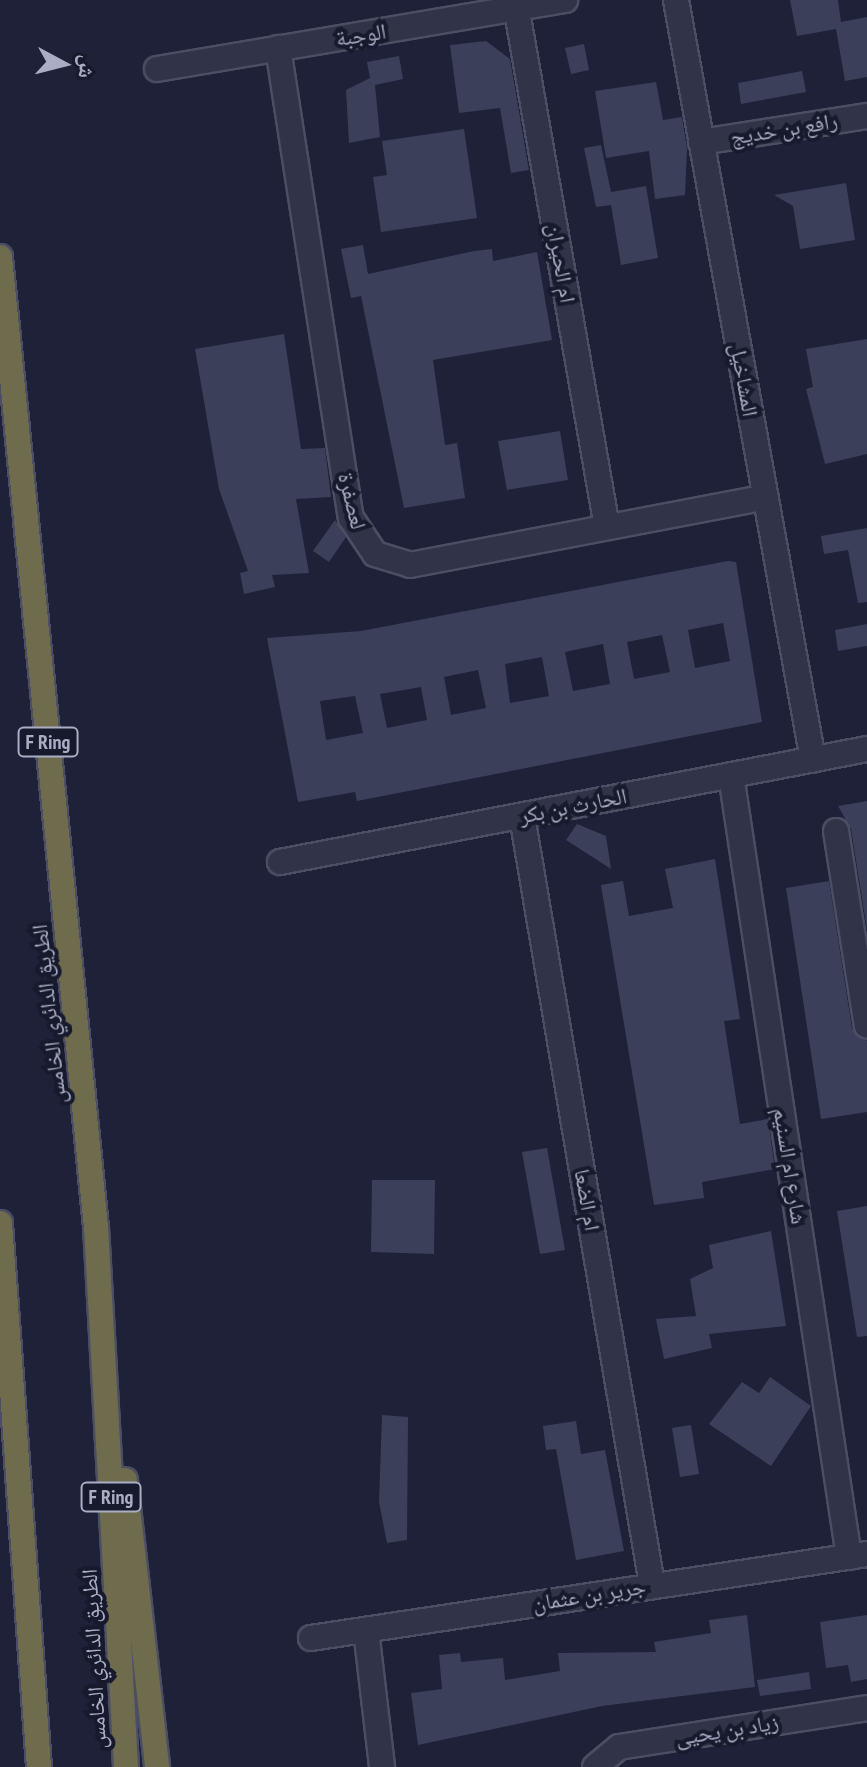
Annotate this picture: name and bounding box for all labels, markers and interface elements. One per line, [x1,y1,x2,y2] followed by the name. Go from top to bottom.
[334,18,388,52] street label: الوجبة
[24,24,104,104] north arrow
[73,54,103,80] text: ش
[728,107,840,151] street label: رافع بن خديج
[541,221,581,305] street label: ام الحيران
[725,341,763,419] street label: المشاخيل
[332,470,372,532] street label: لعصفرة
[16,726,80,758] road number: F Ring
[517,783,629,829] street label: الحارث بن بكر
[26,923,72,1105] street label: الطريق الدائري الخامس
[768,1106,812,1226] street label: شارع ام السنيم
[569,1167,605,1233] street label: ام الضعا
[79,1481,143,1513] road number: F Ring
[76,1568,112,1750] street label: الطريق الدائري الخامس
[531,1573,647,1617] street label: جرير بن عثمان
[673,1709,781,1751] street label: زياد بن يحيى

